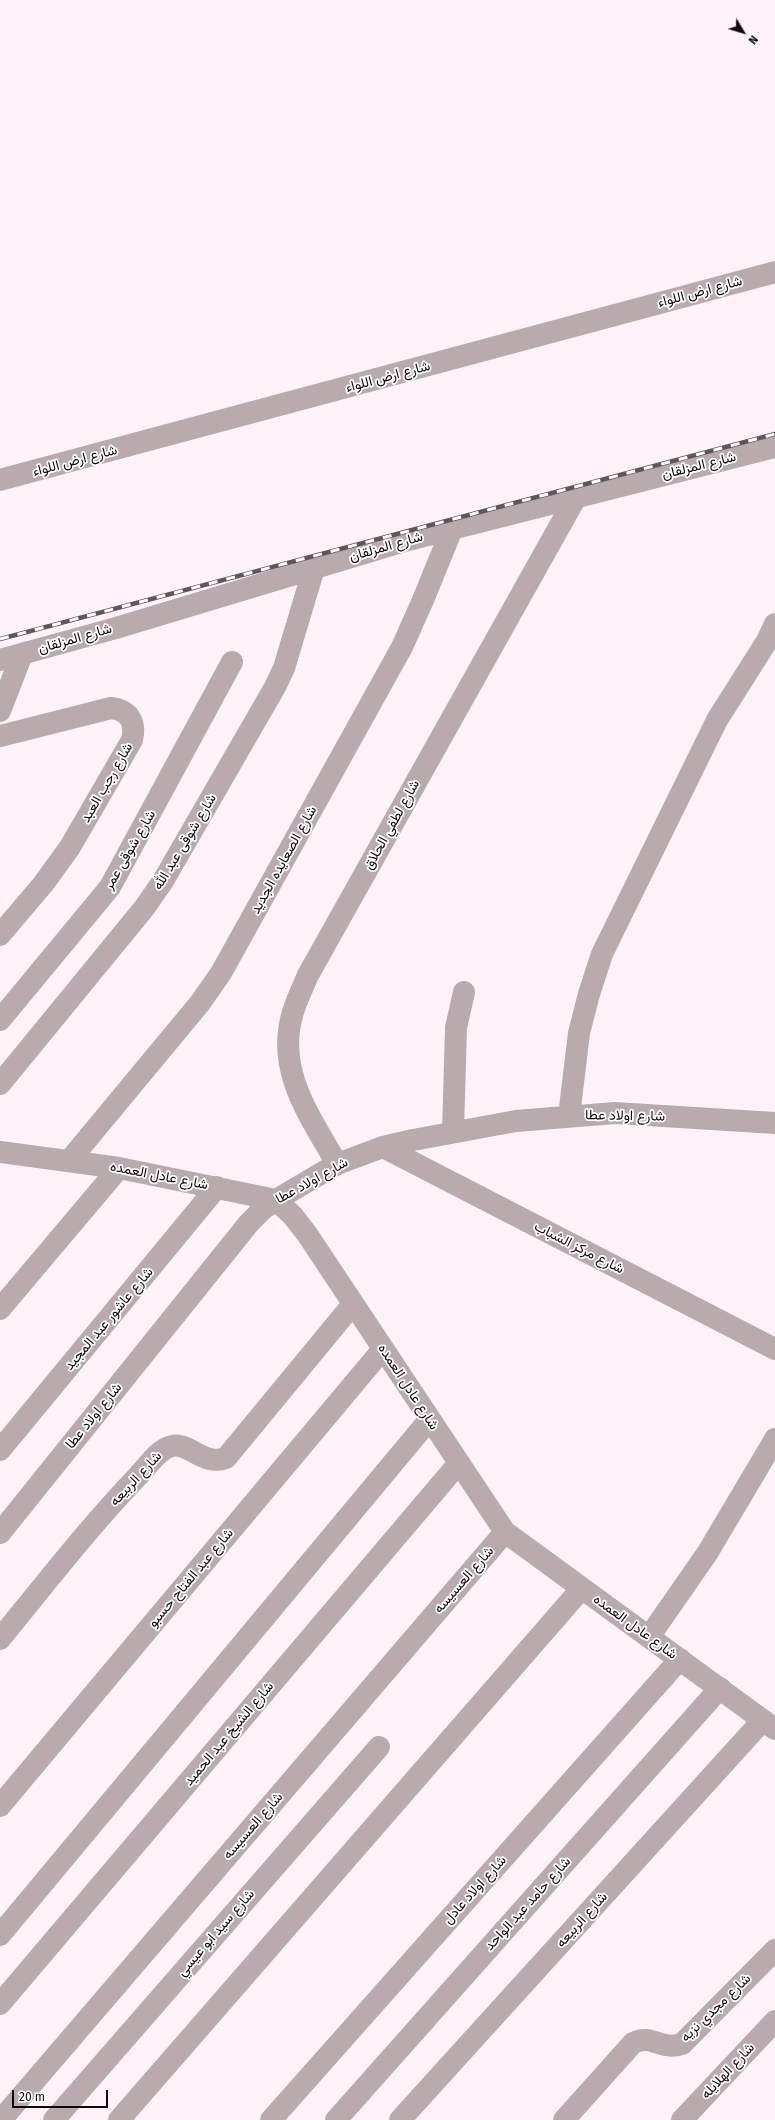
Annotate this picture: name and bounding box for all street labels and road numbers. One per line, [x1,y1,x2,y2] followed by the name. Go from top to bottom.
[656,273,744,311] street label: شارع ارض اللواء
[344,358,432,396] street label: شارع ارض اللواء
[31,442,119,480] street label: شارع ارض اللواء
[660,449,738,483] street label: شارع المزلقان
[347,528,425,566] street label: شارع المزلقان
[36,620,114,658] street label: شارع المزلقان
[77,740,137,826] street label: شارع رجب العبد
[360,777,424,873] street label: شارع لطفي الحلاق
[150,791,220,893] street label: شارع شوقى عبد الله
[247,803,321,917] street label: شارع الصعايده الجديد
[100,807,160,893] street label: شارع شوقى عمر
[585,1107,665,1125] street label: شارع اولاد عطا
[273,1154,351,1208] street label: شارع اولاد عطا
[109,1158,209,1194] street label: شارع عادل العمده
[531,1218,627,1278] street label: شارع مركز الشباب
[61,1264,157,1374] street label: شارع عاشور عبد المجيد
[374,1341,442,1433] street label: شارع عادل العمده
[62,1380,126,1452] street label: شارع اولاد عطا
[106,1448,166,1510] street label: شارع الربيعه
[145,1525,237,1631] street label: شارع عبد الفتاح حسبو
[430,1543,498,1617] street label: شارع العسيسه
[590,1591,680,1663] street label: شارع عادل العمده
[181,1678,277,1790] street label: شارع الشيخ عبد الحميد
[219,1789,287,1863] street label: شارع العسيسه
[440,1852,510,1928] street label: شارع اولاد عادل
[481,1854,575,1954] street label: شارع حامد عبد الواحد
[174,1886,258,1980] street label: شارع سيد ابو عيسي
[553,1889,611,1951] street label: شارع الربيعه
[677,1970,755,2046] street label: شارع مجدي نزيه
[698,2039,758,2103] street label: شارع الهلايله

